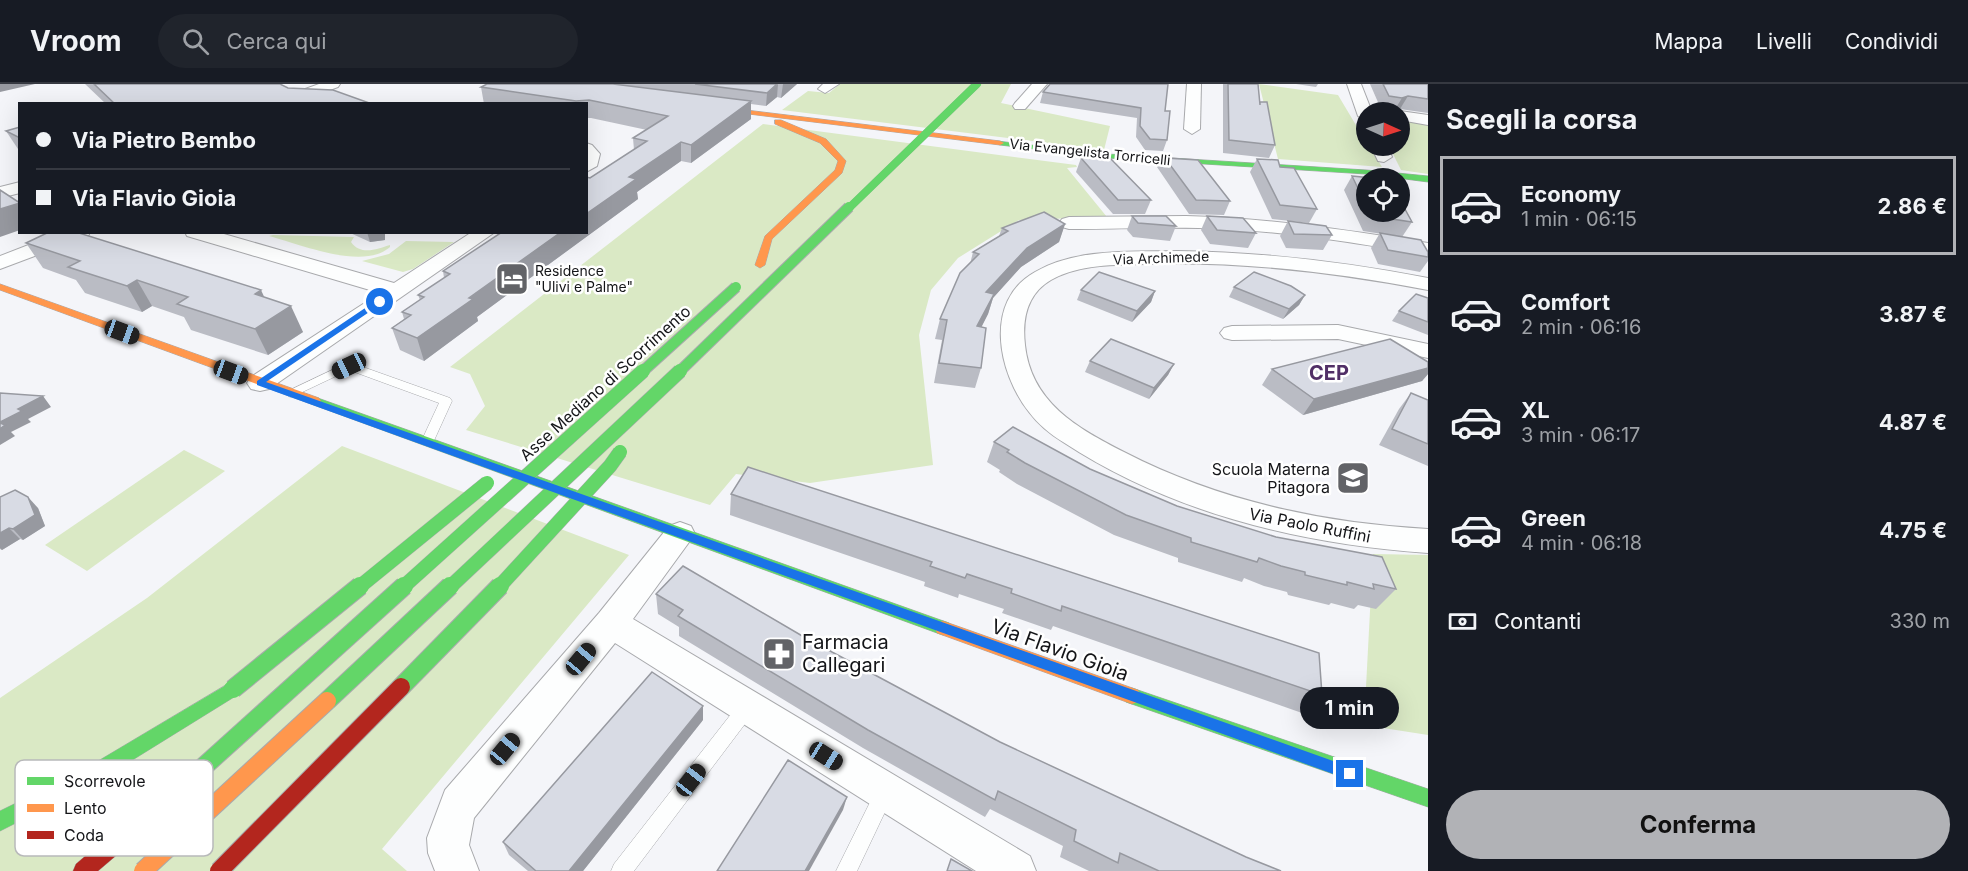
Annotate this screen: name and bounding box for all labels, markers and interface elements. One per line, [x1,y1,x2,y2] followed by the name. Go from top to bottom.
[158,14,578,68] search box
[30,24,122,58] text: Vroom
[179,25,212,58] icon: search
[227,28,326,54] text: Cerca qui
[1655,29,1723,54] text: Mappa
[1756,29,1812,54] text: Livelli
[1845,29,1938,54] text: Condividi
[1356,102,1410,156] north arrow
[1356,102,1410,222] map controls
[1446,103,1637,136] text: Scegli la corsa
[72,127,256,153] text: Via Pietro Bembo
[1009,135,1171,168] street label: Via Evangelista Torricelli
[1356,168,1410,222] button: locate
[1449,179,1503,233] icon: car
[1521,181,1621,207] text: Economy
[72,185,236,211] text: Via Flavio Gioia
[1878,193,1947,219] text: 2.86 €
[1521,207,1637,231] text: 1 min · 06:15
[1113,247,1209,268] street label: Via Archimede
[494,261,530,297] hotel icon: Residence "Ulivi e Palme"
[535,262,633,295] place label: Residence "Ulivi e Palme"
[1449,287,1503,341] icon: car
[366,288,393,315] route start
[1521,289,1610,315] text: Comfort
[516,301,694,465] street label: Asse Mediano di Scorrimento
[1879,301,1947,327] text: 3.87 €
[1521,315,1641,339] text: 2 min · 06:16
[102,317,142,347] car
[329,350,369,382] car
[211,357,251,387] car
[1309,361,1349,385] district label: CEP
[1449,395,1503,449] icon: car
[1521,397,1550,423] text: XL
[1879,409,1947,435] text: 4.87 €
[1521,423,1640,447] text: 3 min · 06:17
[1212,459,1330,497] place label: Scuola Materna Pitagora
[1335,460,1371,496] school or university icon: Scuola Materna Pitagora
[1248,503,1372,547] street label: Via Paolo Ruffini
[1449,503,1503,557] icon: car
[1521,505,1586,531] text: Green
[1879,517,1947,543] text: 4.75 €
[1521,531,1642,555] text: 4 min · 06:18
[1446,605,1479,638] icon: cash
[1494,608,1581,634] text: Contanti
[1890,609,1950,633] text: 330 m
[988,614,1132,686] street label: Via Flavio Gioia
[802,630,889,677] place label: Farmacia Callegari
[761,636,797,672] pharmacy icon: Farmacia Callegari
[563,639,599,679] car
[1300,687,1400,729] callout: 1 min
[1325,696,1374,720] text: 1 min
[487,729,523,769] car
[806,739,846,773] car
[15,760,213,856] legend
[673,760,709,800] car
[1336,760,1363,787] route end
[64,771,146,791] text: Scorrevole
[1446,790,1950,859] button: Conferma
[64,798,107,818] text: Lento
[64,825,104,845] text: Coda

